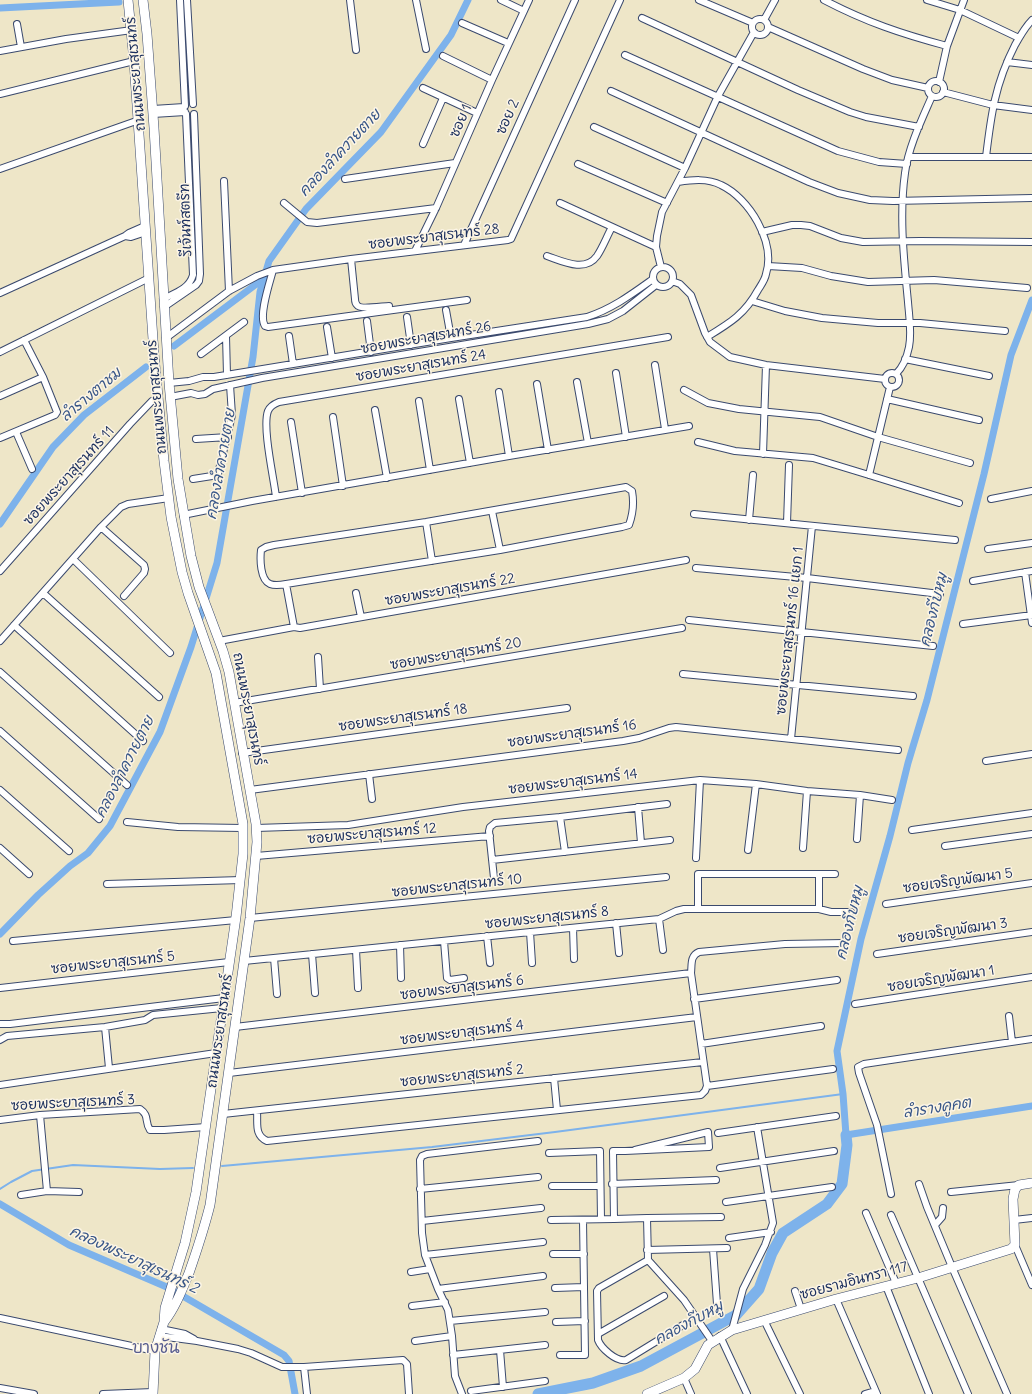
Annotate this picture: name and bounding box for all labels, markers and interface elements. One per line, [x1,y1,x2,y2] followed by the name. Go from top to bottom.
[123,16,149,132] street label: ถนนพระยาสุเรนทร์
[493,97,523,137] street label: ซอย 2
[446,102,476,140] street label: ซอย 1
[295,106,385,200] water label: คลองลำควายตาย
[176,183,196,257] street label: รีเจ้นท์สตรีท
[367,221,501,253] street label: ซอยพระยาสุเรนทร์ 28
[360,318,492,358] street label: ซอยพระยาสุเรนทร์ 26
[144,339,170,455] street label: ถนนพระยาสุเรนทร์
[355,346,487,386] street label: ซอยพระยาสุเรนทร์ 24
[57,364,125,426] water label: ลำรางตาชม
[202,407,240,521] water label: คลองลำควายตาย
[20,423,118,529] street label: ซอยพระยาสุเรนทร์ 11
[773,546,807,716] street label: ซอยพระยาสุเรนทร์ 16 แยก 1
[384,570,516,610] street label: ซอยพระยาสุเรนทร์ 22
[916,571,952,649] water label: คลองกีบหมู
[389,634,523,674] street label: ซอยพระยาสุเรนทร์ 20
[229,651,267,767] street label: ถนนพระยาสุเรนทร์
[337,701,469,735] street label: ซอยพระยาสุเรนทร์ 18
[92,713,158,821] water label: คลองลำควายตาย
[506,717,638,751] street label: ซอยพระยาสุเรนทร์ 16
[507,766,639,798] street label: ซอยพระยาสุเรนทร์ 14
[307,820,437,848] street label: ซอยพระยาสุเรนทร์ 12
[902,865,1014,897] street label: ซอยเจริญพัฒนา 5
[391,871,523,901] street label: ซอยพระยาสุเรนทร์ 10
[832,884,868,962] water label: คลองกีบหมู
[484,903,610,933] street label: ซอยพระยาสุเรนทร์ 8
[897,915,1009,947] street label: ซอยเจริญพัฒนา 3
[50,948,176,978] street label: ซอยพระยาสุเรนทร์ 5
[886,962,996,996] street label: ซอยเจริญพัฒนา 1
[399,972,525,1004] street label: ซอยพระยาสุเรนทร์ 6
[204,973,236,1089] street label: ถนนพระยาสุเรนทร์
[399,1017,525,1049] street label: ซอยพระยาสุเรนทร์ 4
[399,1061,525,1091] street label: ซอยพระยาสุเรนทร์ 2
[11,1091,135,1115] street label: ซอยพระยาสุเรนทร์ 3
[902,1094,972,1122] water label: ลำรางคูคต
[67,1222,201,1298] water label: คลองพระยาสุเรนทร์ 2
[798,1259,910,1303] street label: ซอยรามอินทรา 117
[652,1297,726,1349] water label: คลองกีบหมู
[132,1338,180,1358] district label: บางชัน

